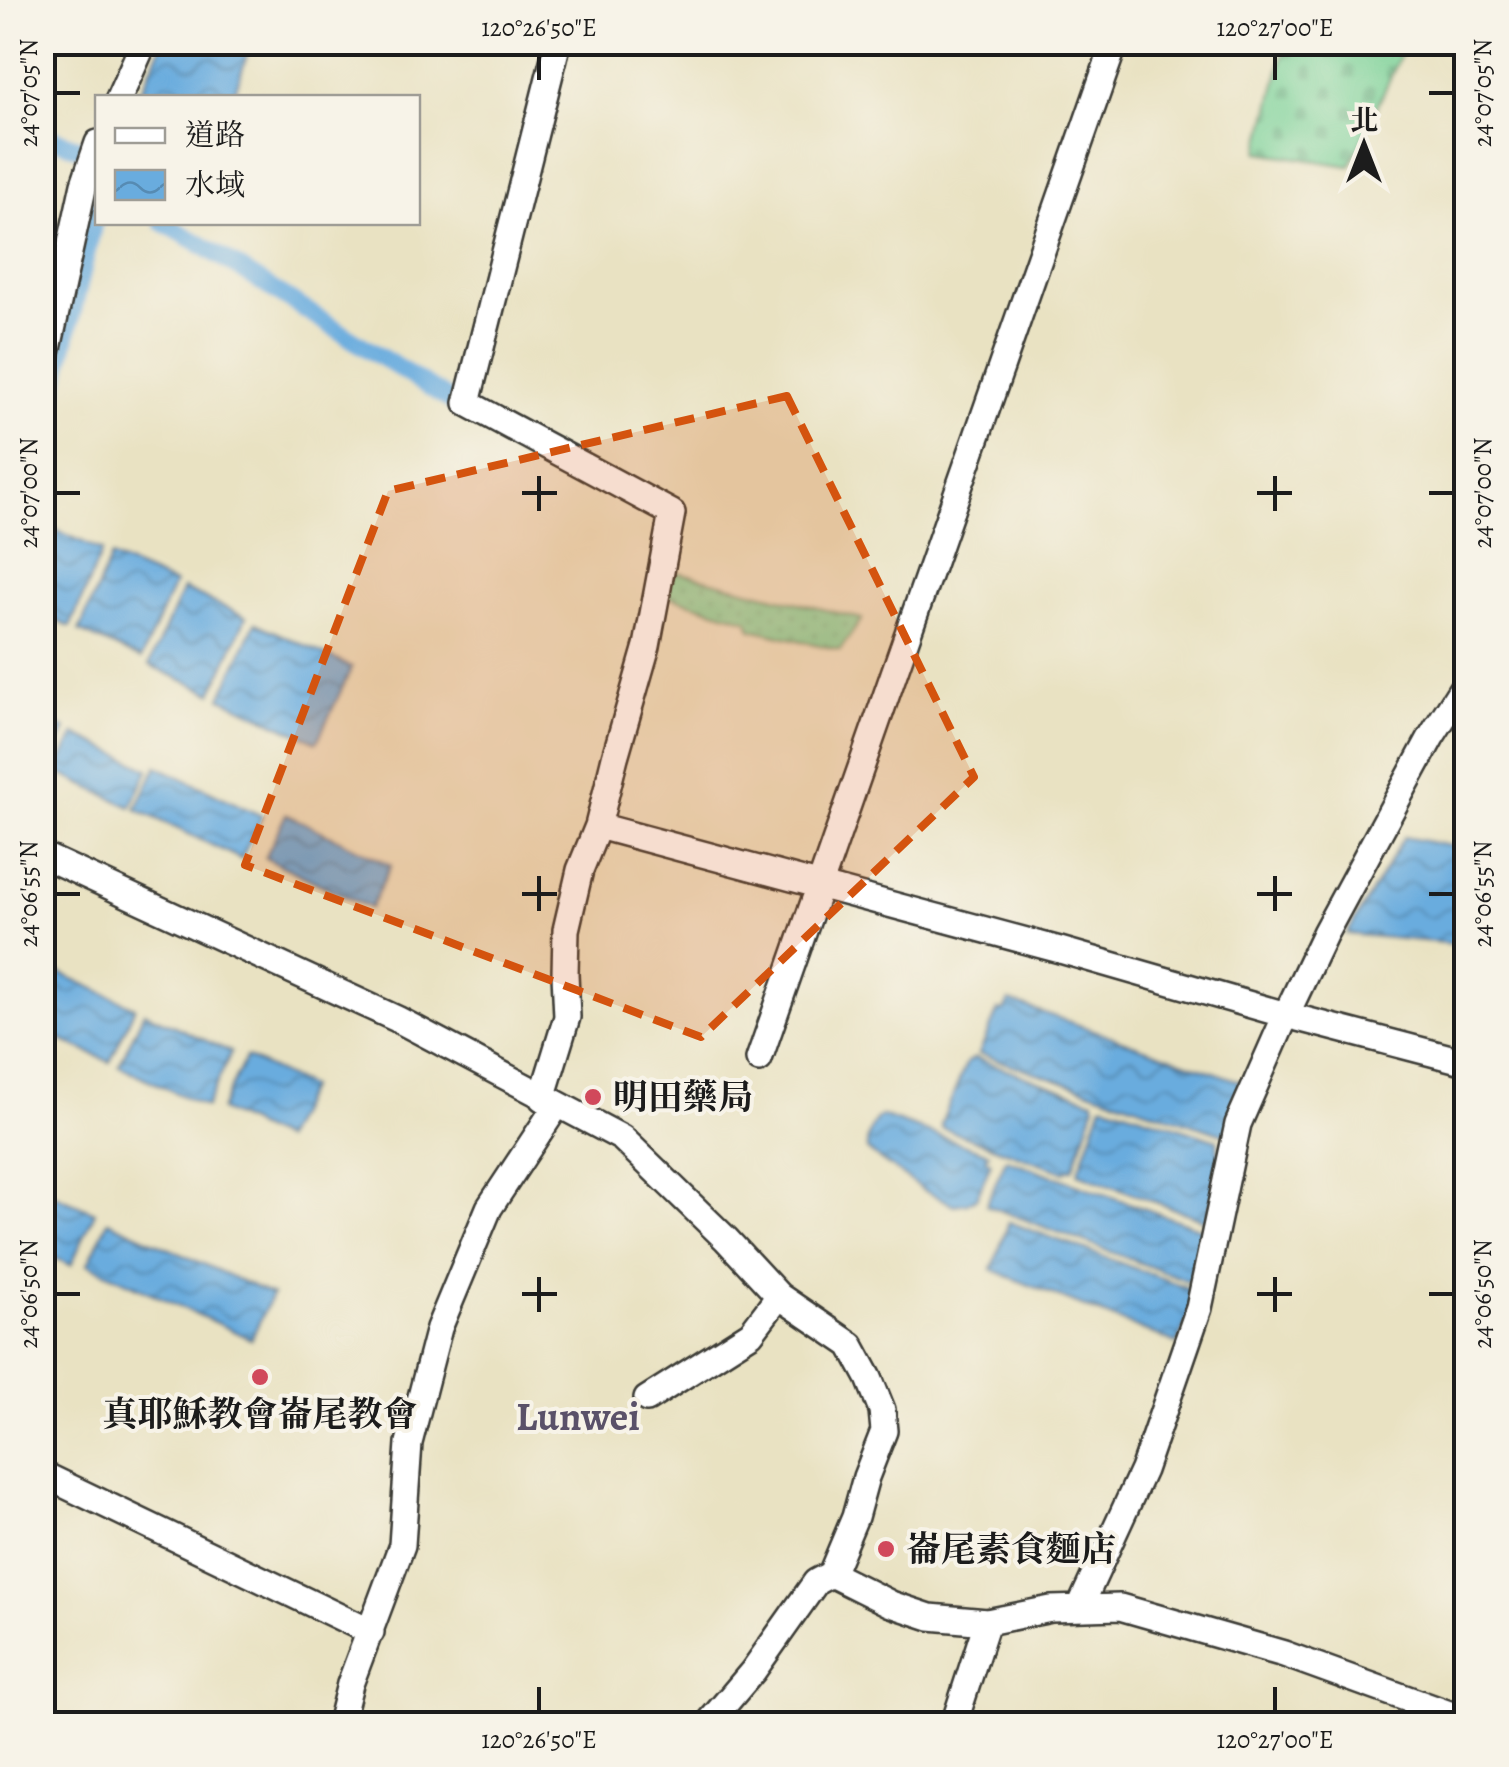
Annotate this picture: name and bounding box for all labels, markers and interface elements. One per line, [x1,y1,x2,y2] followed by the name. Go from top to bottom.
[481,11,597,45] text: 120°26'50"E
[1217,11,1333,45] text: 120°27'00"E
[12,39,46,147] text: 24°07'05"N
[1466,39,1500,147] text: 24°07'05"N
[95,95,420,225] legend
[1314,95,1414,195] north arrow
[1350,102,1378,140] text: 北
[185,115,245,155] text: 道路
[185,165,245,205] text: 水域
[12,437,46,549] text: 24°07'00"N
[1466,437,1500,549] text: 24°07'00"N
[12,841,46,947] text: 24°06'55"N
[1466,841,1500,947] text: 24°06'55"N
[613,1073,753,1121] place label: 明田藥局
[582,1086,604,1108] marker: 明田藥局
[12,1239,46,1349] text: 24°06'50"N
[1466,1239,1500,1349] text: 24°06'50"N
[249,1366,271,1388] marker: 真耶穌教會崙尾教會
[516,1389,640,1444] district label: Lunwei
[102,1390,418,1438] place label: 真耶穌教會崙尾教會
[906,1525,1116,1573] place label: 崙尾素食麵店
[875,1538,897,1560] marker: 崙尾素食麵店
[481,1723,597,1757] text: 120°26'50"E
[1217,1723,1333,1757] text: 120°27'00"E

